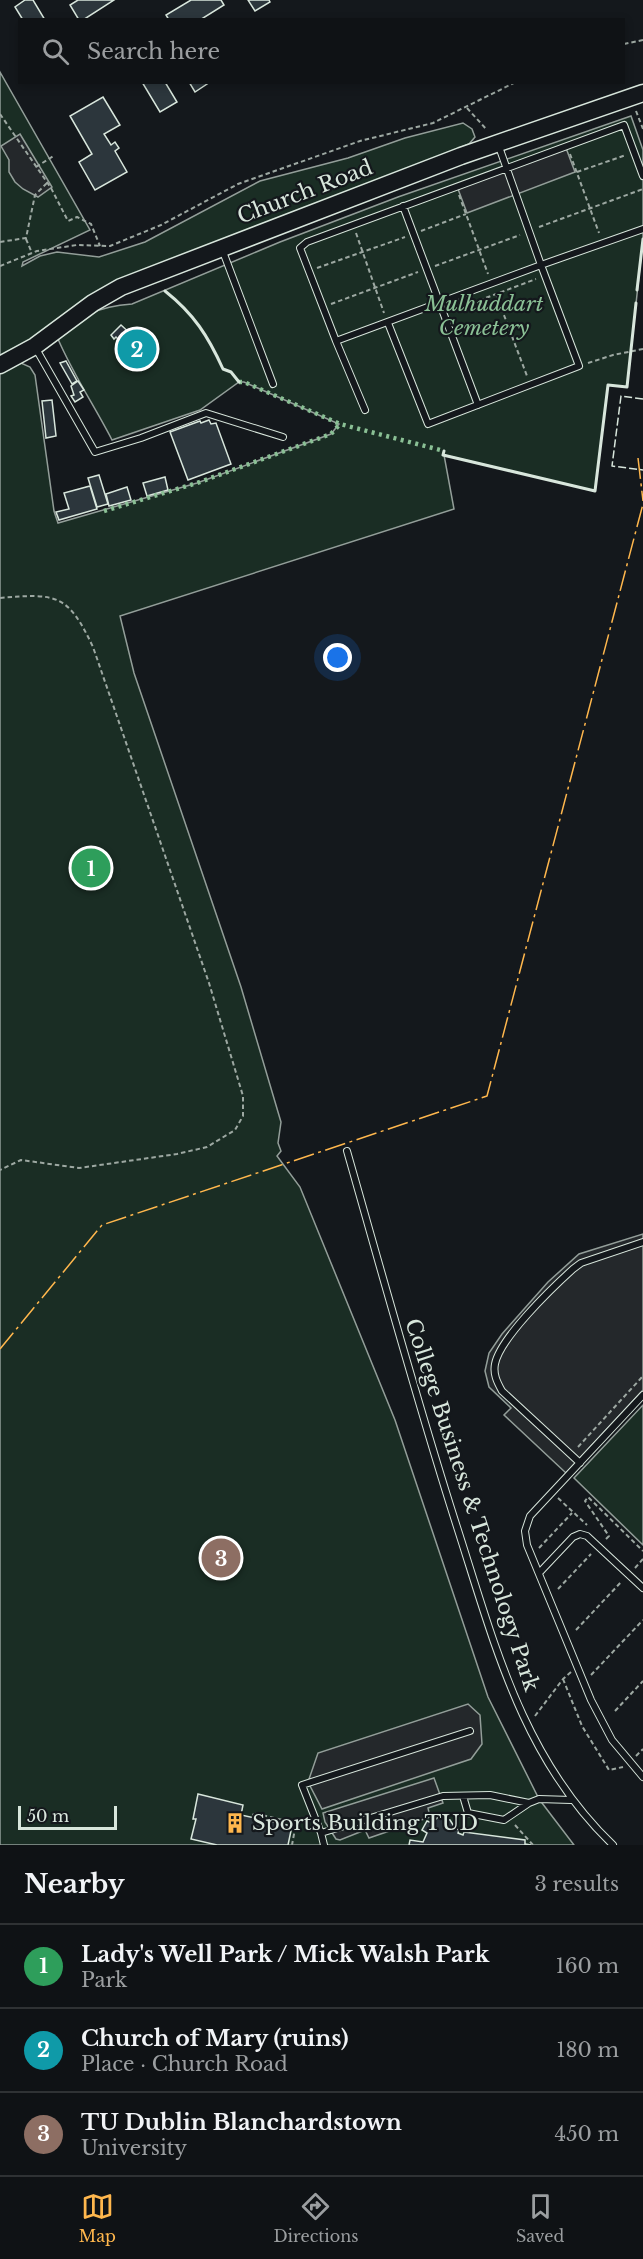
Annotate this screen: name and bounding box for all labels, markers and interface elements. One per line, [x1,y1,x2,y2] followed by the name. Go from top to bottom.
[18,18,625,84] search box
[39,35,72,68] icon: search
[87,38,220,65] text: Search here
[234,154,376,230] street label: Church Road
[424,291,544,341] park label: Mulhuddart Cemetery
[118,326,156,372] pin: 2
[323,643,352,672] your location
[72,846,110,890] pin: 1
[399,1315,545,1695] street label: College Business & Technology Park
[202,1536,240,1580] pin: 3
[18,1803,117,1830] scale bar
[27,1806,69,1826] text: 50 m
[252,1810,478,1836] place label: Sports Building TUD
[223,1811,247,1835] building icon: Sports Building TUD
[24,1868,125,1900] text: Nearby
[535,1872,619,1896] text: 3 results
[81,1941,489,1968] text: Lady's Well Park / Mick Walsh Park
[39,1954,48,1978] text: 1
[556,1954,619,1978] text: 160 m
[81,1968,127,1992] text: Park
[81,2025,348,2052] text: Church of Mary (ruins)
[37,2038,50,2062] text: 2
[556,2038,619,2062] text: 180 m
[81,2052,288,2076] text: Place · Church Road
[81,2109,402,2136] text: TU Dublin Blanchardstown
[37,2122,50,2146] text: 3
[554,2122,619,2146] text: 450 m
[81,2136,187,2160] text: University
[79,2190,116,2246] tab: Map
[273,2190,358,2246] tab: Directions
[516,2190,564,2246] tab: Saved

